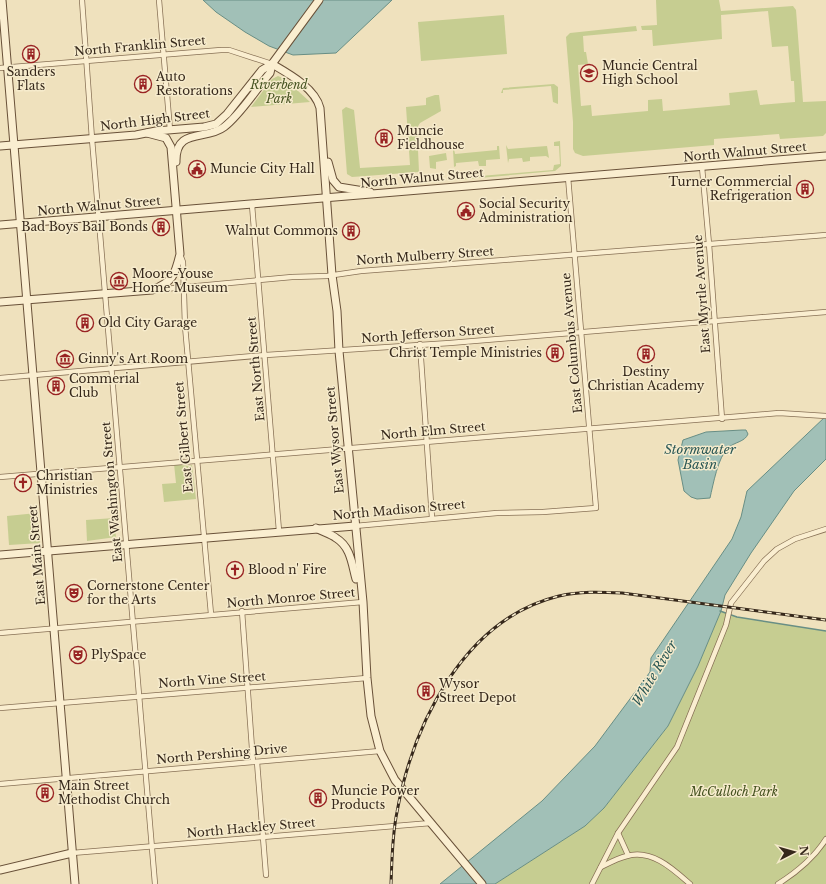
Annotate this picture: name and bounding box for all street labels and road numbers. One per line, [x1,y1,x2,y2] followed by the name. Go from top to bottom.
[74,32,207,59] street label: North Franklin Street
[99,105,211,134] street label: North High Street
[683,139,808,164] street label: North Walnut Street
[360,165,485,190] street label: North Walnut Street
[37,193,162,218] street label: North Walnut Street
[690,234,713,354] street label: East Myrtle Avenue
[356,243,495,268] street label: North Mulberry Street
[558,272,585,414] street label: East Columbus Avenue
[243,316,268,422] street label: East North Street
[361,321,496,346] street label: North Jefferson Street
[171,380,196,493] street label: East Gilbert Street
[322,385,347,494] street label: East Wysor Street
[380,418,487,443] street label: North Elm Street
[98,420,125,563] street label: East Washington Street
[332,496,466,523] street label: North Madison Street
[25,504,48,606] street label: East Main Street
[226,584,356,611] street label: North Monroe Street
[158,668,267,691] street label: North Vine Street
[156,740,288,767] street label: North Pershing Drive
[186,814,316,841] street label: North Hackley Street

